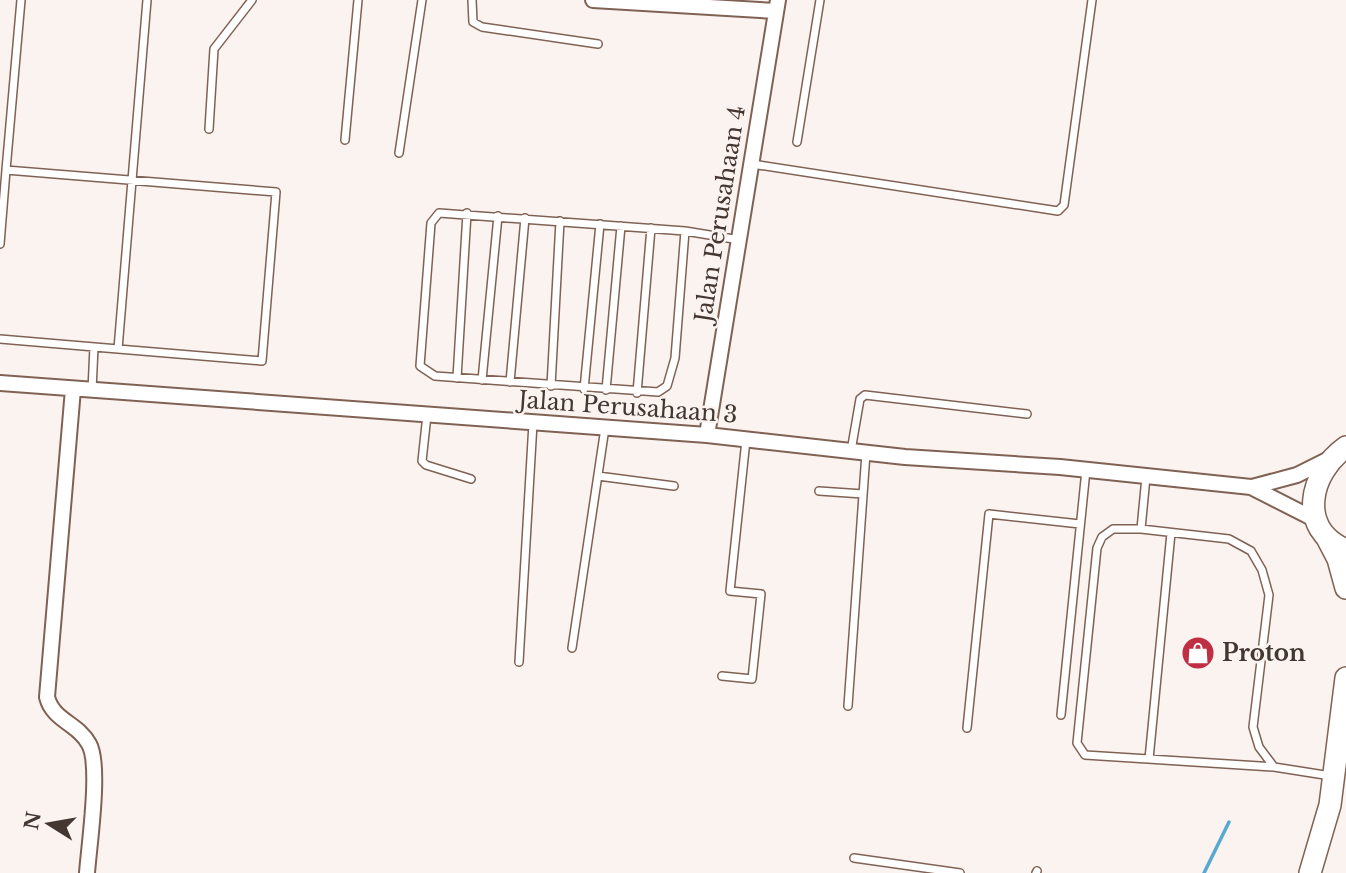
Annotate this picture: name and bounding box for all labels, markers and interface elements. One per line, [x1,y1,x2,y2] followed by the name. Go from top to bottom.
[689,104,751,327] street label: Jalan Perusahaan 4
[515,385,738,429] street label: Jalan Perusahaan 3
[1179,634,1217,672] shop icon: Proton
[1222,639,1306,667] place label: Proton
[14,789,84,859] north arrow
[20,810,46,832] text: N

